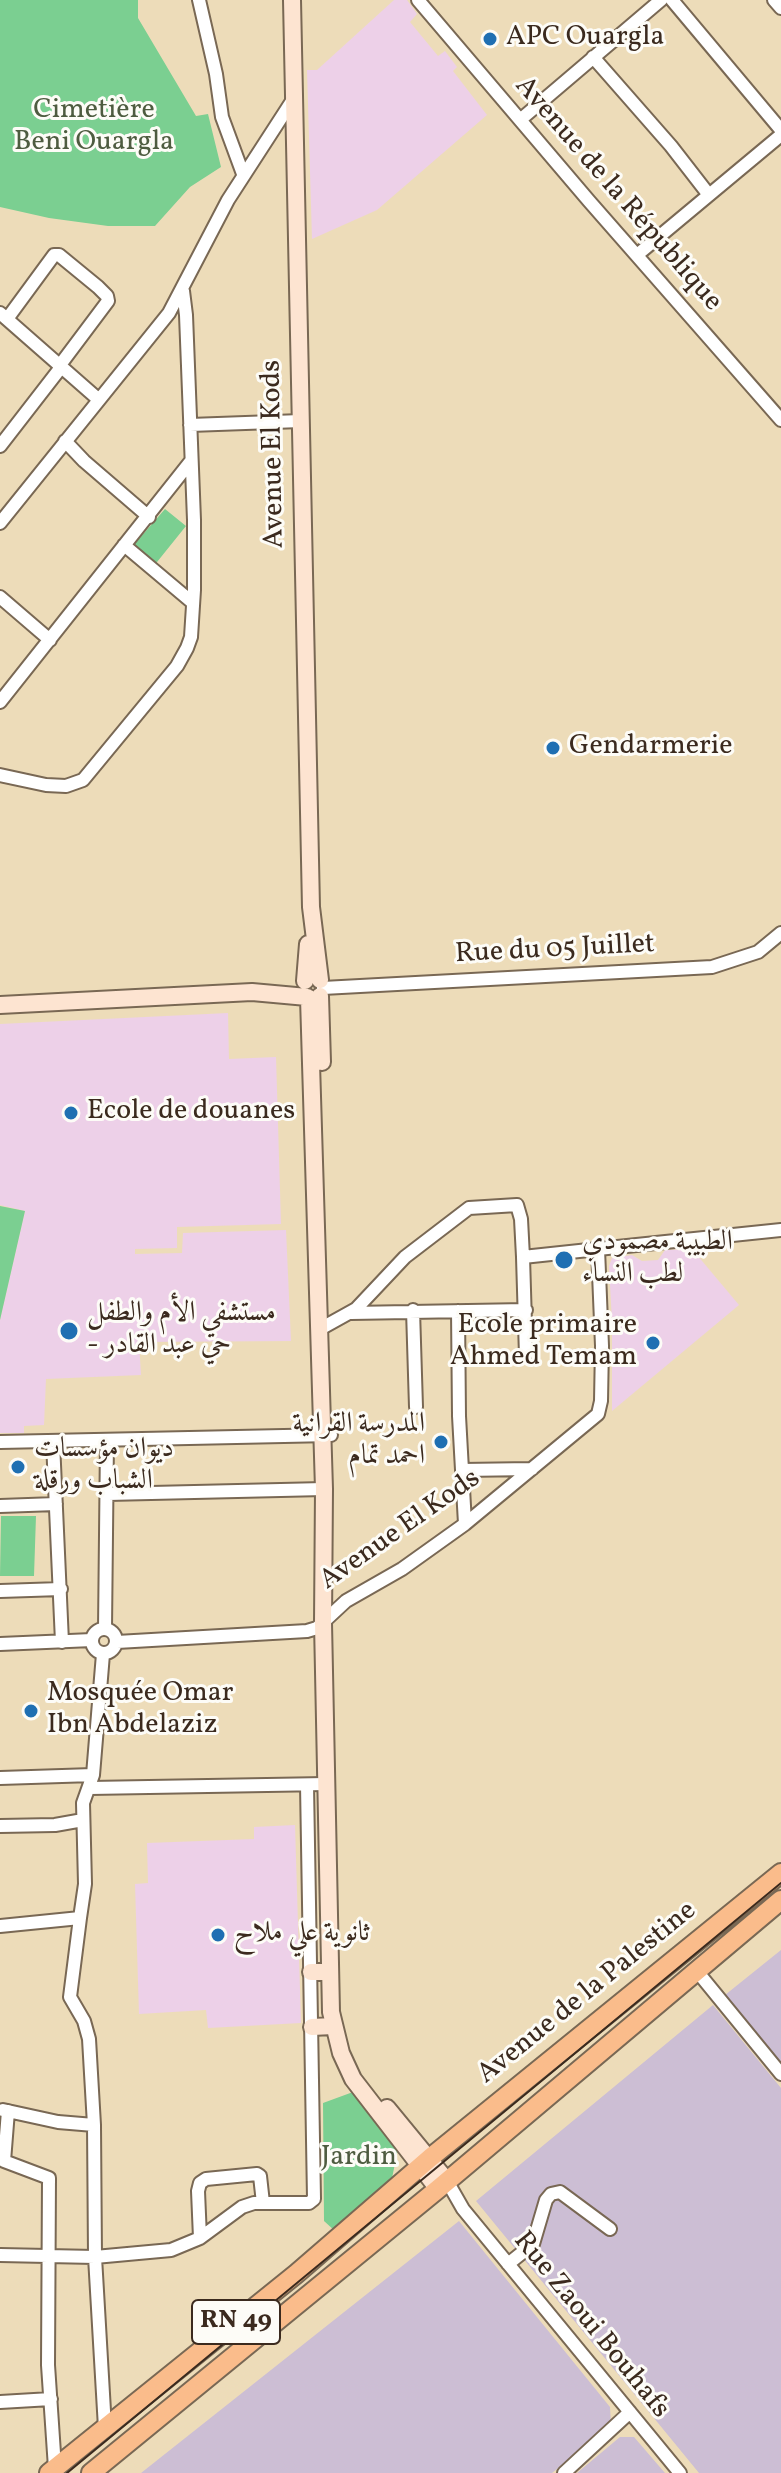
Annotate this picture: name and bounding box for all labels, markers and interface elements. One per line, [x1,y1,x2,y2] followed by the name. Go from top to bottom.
[506,22,664,56] place label: APC Ouargla
[481,30,499,48] marker: APC Ouargla
[506,71,728,319] street label: Avenue de la République
[14,95,174,161] park label: Cimetière Beni Ouargla
[257,359,293,549] street label: Avenue El Kods
[569,731,732,765] place label: Gendarmerie
[544,739,562,757] marker: Gendarmerie
[454,929,656,973] street label: Rue du 05 Juillet
[87,1096,295,1130] place label: Ecole de douanes
[62,1104,80,1122] marker: Ecole de douanes
[582,1227,733,1293] place label: الطبيبة مصمودي لطب النساء
[553,1249,575,1271] marker: الطبيبة مصمودي لطب النساء
[87,1298,276,1364] place label: مستشفي الأم والطفل - حي عبد القادر
[450,1310,637,1376] place label: Ecole primaire Ahmed Temam
[58,1320,80,1342] marker: مستشفي الأم والطفل - حي عبد القادر
[644,1334,662,1352] marker: Ecole primaire Ahmed Temam
[292,1409,425,1475] place label: المدرسة القرانية احمد تمام
[432,1433,450,1451] marker: المدرسة القرانية احمد تمام
[34,1434,174,1500] place label: ديوان مؤسسات الشباب ورقلة
[9,1458,27,1476] marker: ديوان مؤسسات الشباب ورقلة
[314,1463,488,1599] street label: Avenue El Kods
[47,1678,234,1744] place label: Mosquée Omar Ibn Abdelaziz
[22,1702,40,1720] marker: Mosquée Omar Ibn Abdelaziz
[472,1895,704,2093] street label: Avenue de la Palestine
[234,1918,370,1952] place label: ثانوية علي ملاح
[209,1926,227,1944] marker: ثانوية علي ملاح
[321,2142,397,2176] park label: Jardin
[504,2226,676,2426] street label: Rue Zaoui Bouhafs
[192,2300,280,2344] road number: RN 49

